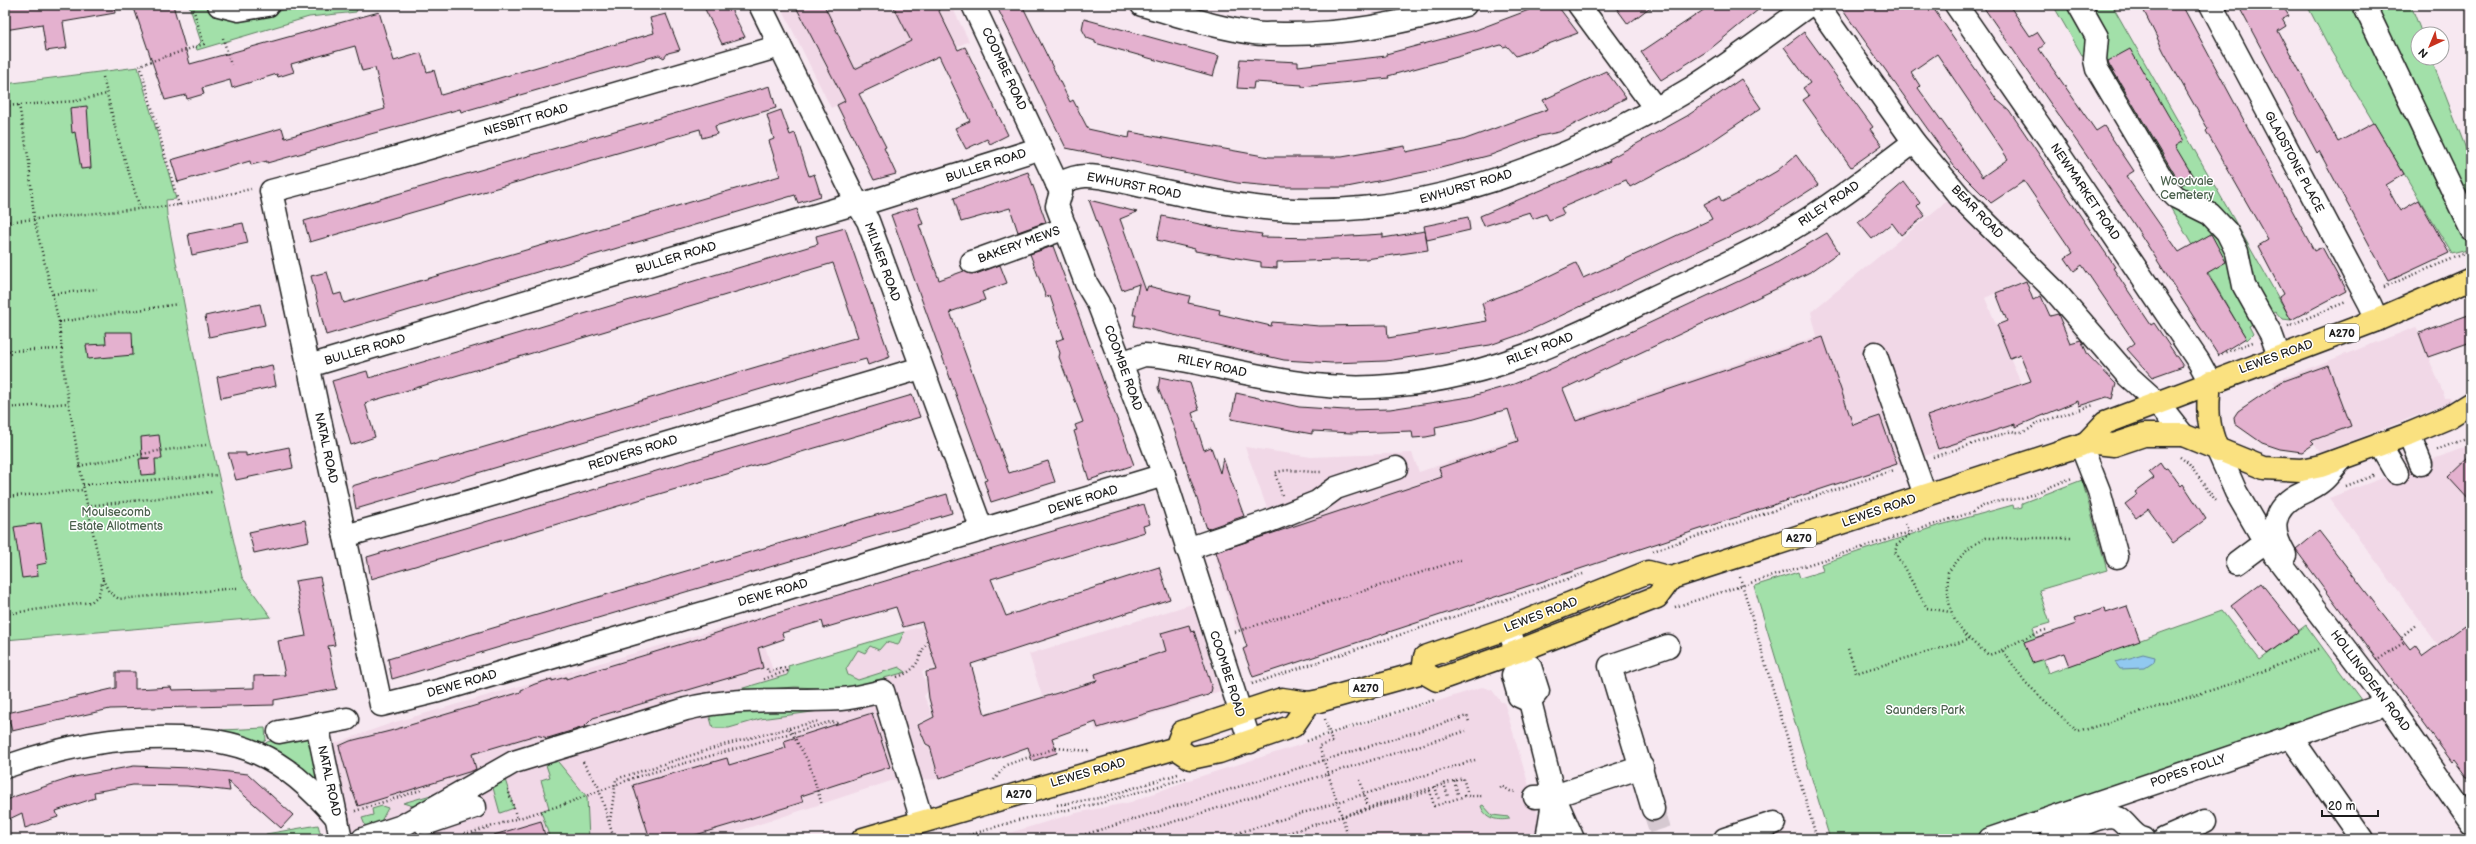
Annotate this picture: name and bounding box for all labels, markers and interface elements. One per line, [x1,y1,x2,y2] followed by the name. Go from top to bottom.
[978,25,1030,113] street label: COOMBE ROAD
[2410,26,2450,66] north arrow
[2416,45,2431,60] text: N
[482,101,570,139] street label: NESBITT ROAD
[2261,109,2327,215] street label: GLADSTONE PLACE
[2047,141,2123,243] street label: NEWMARKET ROAD
[944,146,1028,186] street label: BULLER ROAD
[1418,167,1514,207] street label: EWHURST ROAD
[1086,169,1183,203] street label: EWHURST ROAD
[2160,174,2214,203] park label: Woodvale Cemetery
[1795,178,1863,230] street label: RILEY ROAD
[1948,182,2006,242] street label: BEAR ROAD
[861,220,903,304] street label: MILNER ROAD
[976,223,1062,267] street label: BAKERY MEWS
[634,238,719,277] street label: BULLER ROAD
[1101,323,1145,413] street label: COOMBE ROAD
[2325,324,2359,342] road number: A270
[1504,329,1576,369] street label: RILEY ROAD
[323,331,408,369] street label: BULLER ROAD
[2237,337,2315,377] street label: LEWES ROAD
[1176,351,1248,381] street label: RILEY ROAD
[311,411,341,485] street label: NATAL ROAD
[586,432,680,474] street label: REDVERS ROAD
[1046,482,1120,518] street label: DEWE ROAD
[1840,491,1918,531] street label: LEWES ROAD
[69,505,163,534] park label: Moulsecomb Estate Allotments
[1782,529,1816,547] road number: A270
[736,576,810,610] street label: DEWE ROAD
[1502,594,1580,636] street label: LEWES ROAD
[2327,627,2413,735] street label: HOLLINGDEAN ROAD
[1206,629,1248,719] street label: COOMBE ROAD
[425,667,499,701] street label: DEWE ROAD
[1349,679,1383,697] road number: A270
[1885,703,1965,718] park label: Saunders Park
[314,744,344,818] street label: NATAL ROAD
[2148,751,2229,791] street label: POPES FOLLY
[1049,755,1128,791] street label: LEWES ROAD
[1002,785,1036,803] road number: A270
[2322,792,2378,818] scale bar
[2328,799,2355,814] text: 20 m

